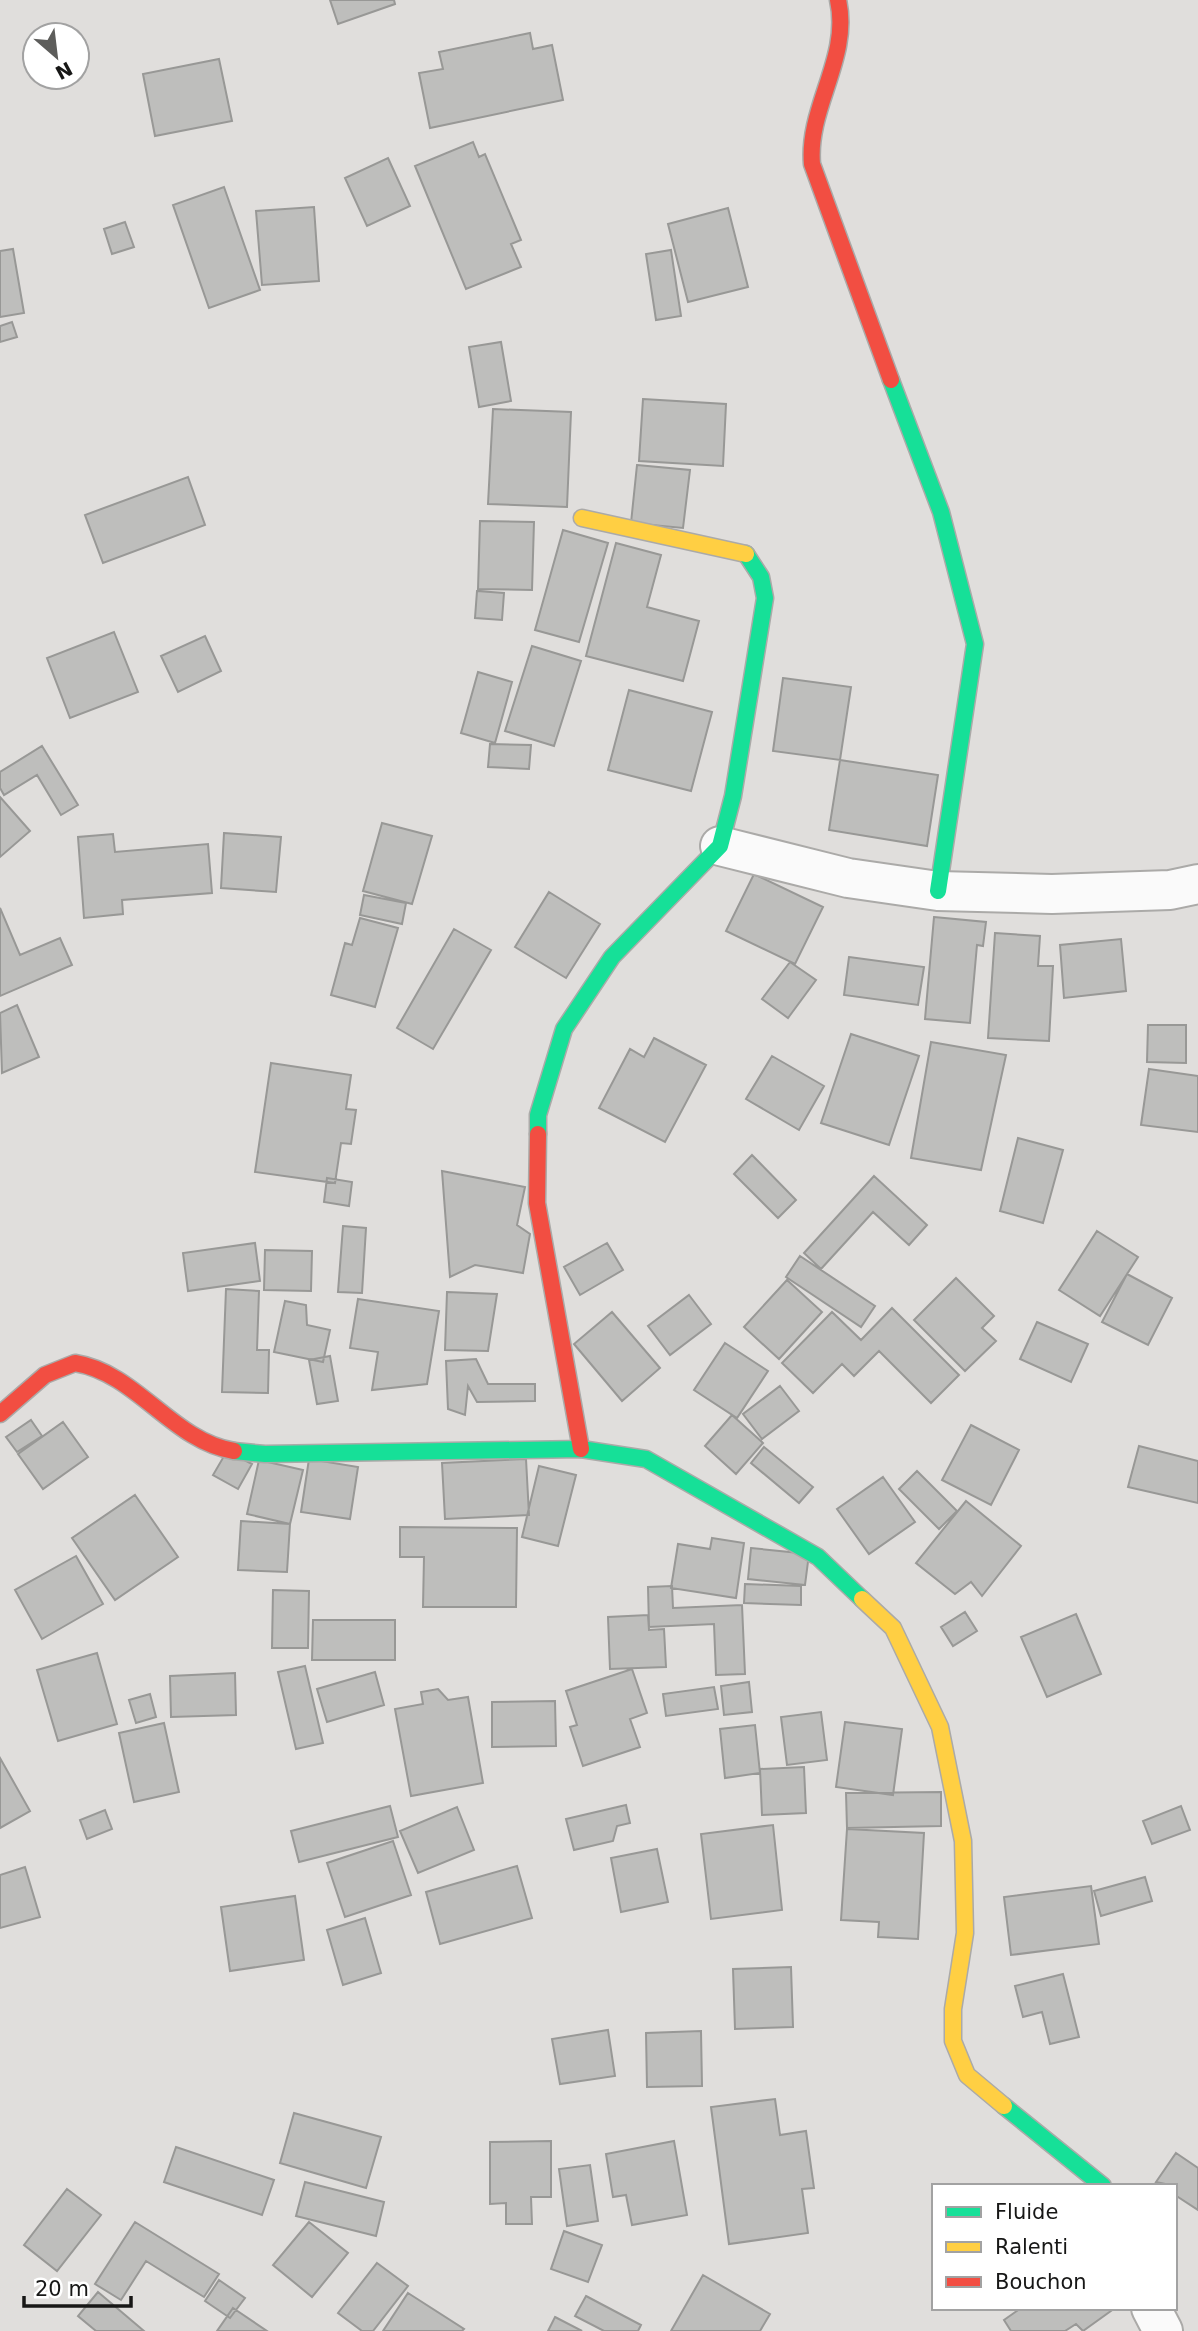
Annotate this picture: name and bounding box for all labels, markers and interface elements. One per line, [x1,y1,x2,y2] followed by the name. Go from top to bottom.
[21,21,91,91] north arrow
[52,58,76,84] text: N
[932,2184,1177,2310] legend
[995,2200,1058,2224] text: Fluide
[995,2235,1068,2259] text: Ralenti
[24,2264,131,2308] scale bar
[995,2270,1087,2294] text: Bouchon
[35,2277,89,2301] text: 20 m

